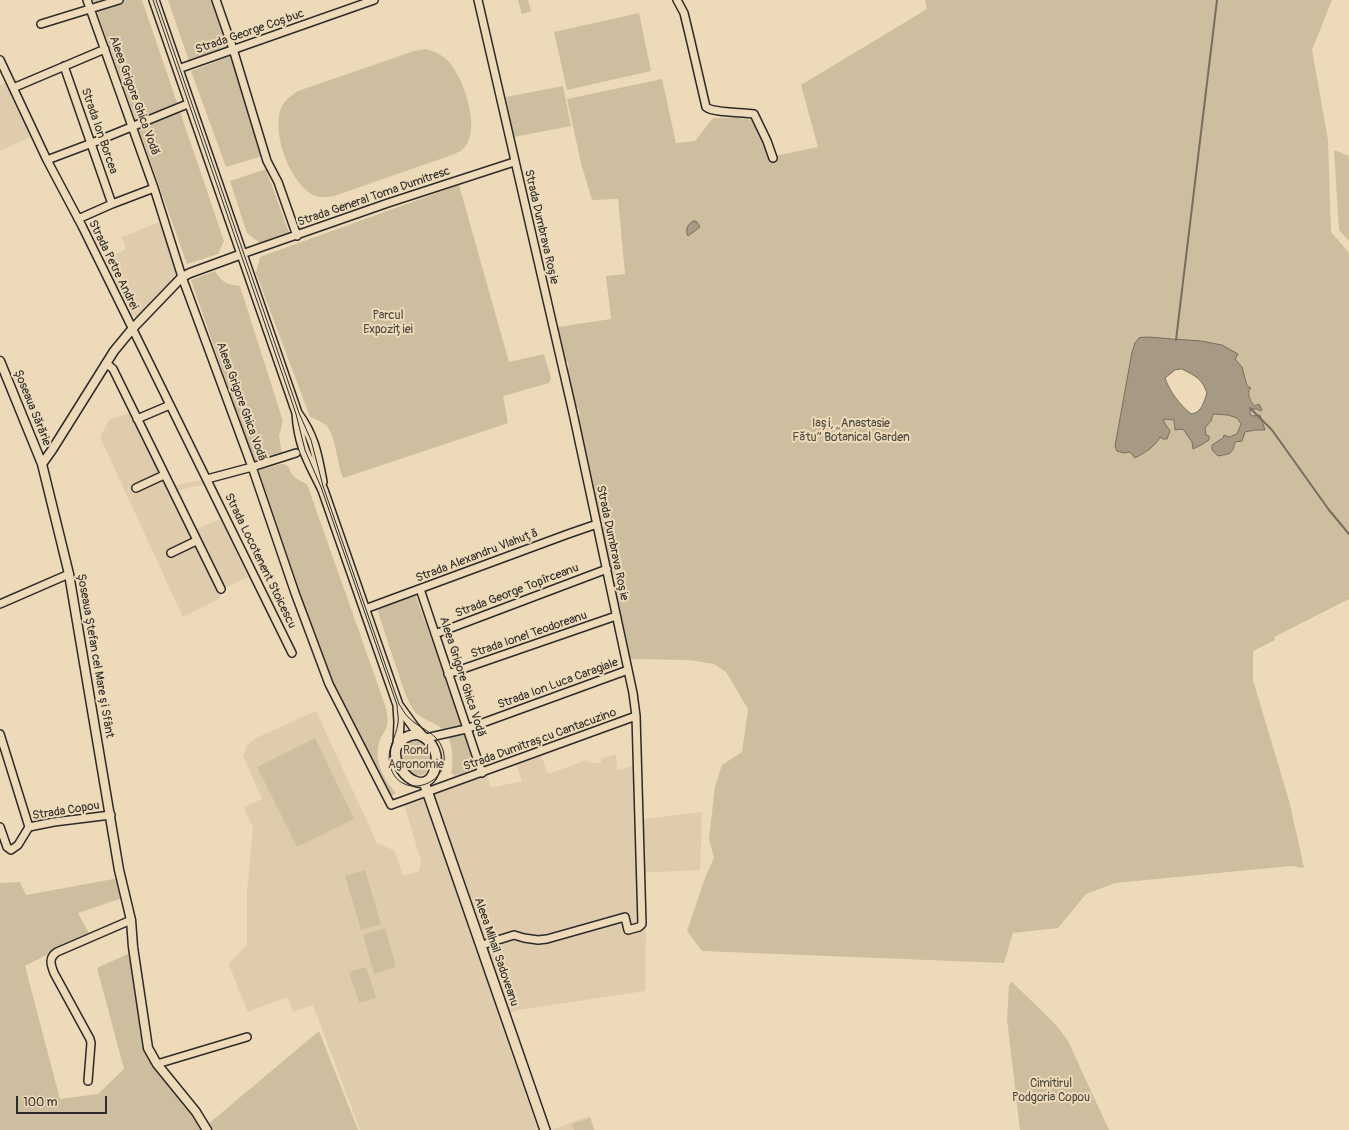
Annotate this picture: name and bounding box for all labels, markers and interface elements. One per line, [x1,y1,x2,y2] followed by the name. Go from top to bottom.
[194,7,306,57] street label: Strada George Coșbuc
[106,34,162,158] street label: Aleea Grigore Ghica Vodă
[78,86,120,176] street label: Strada Ion Borcea
[296,164,452,230] street label: Strada General Toma Dumitresc
[521,168,561,286] street label: Strada Dumbrava Roșie
[85,218,141,312] street label: Strada Petre Andrei
[363,309,413,337] park label: Parcul Expoziției
[213,340,269,464] street label: Aleea Grigore Ghica Vodă
[10,368,54,448] street label: Șoseaua Sărărie
[792,417,910,445] park label: Iași, „Anastasie Fătu” Botanical Garden
[593,484,631,602] street label: Strada Dumbrava Roșie
[221,491,299,631] street label: Strada Locotenent Stoicescu
[414,526,540,586] street label: Strada Alexandru Vlahuță
[453,561,581,621] street label: Strada George Topîrceanu
[73,573,117,739] street label: Șoseaua Ștefan cel Mare și Sfânt
[469,608,589,662] street label: Strada Ionel Teodoreanu
[436,615,488,739] street label: Aleea Grigore Ghica Vodă
[496,655,620,713] street label: Strada Ion Luca Caragiale
[462,706,618,774] street label: Strada Dumitrașcu Cantacuzino
[388,744,444,772] park label: Rond Agronomie
[31,799,101,823] street label: Strada Copou
[471,896,521,1008] street label: Aleea Mihail Sadoveanu
[1012,1077,1090,1105] park label: Cimitirul Podgoria Copou
[18,1088,109,1114] scale bar
[23,1095,57,1110] text: 100 m

